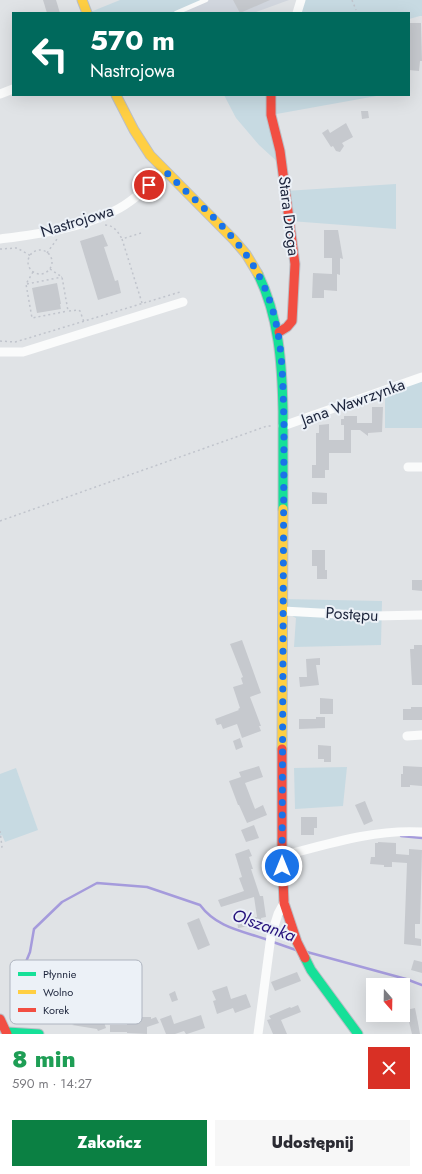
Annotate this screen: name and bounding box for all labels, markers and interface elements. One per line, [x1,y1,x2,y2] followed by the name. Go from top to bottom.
[90,20,175,61] text: 570 m
[24,28,76,80] icon: left
[90,58,175,84] text: Nastrojowa
[132,168,166,202] pin
[138,174,160,196] icon: arrive
[273,175,305,257] street label: Stara Droga
[38,199,116,243] street label: Nastrojowa
[296,373,408,432] street label: Jana Wawrzynka
[325,601,379,627] street label: Postępu
[261,845,303,887] position arrow
[229,902,300,948] water label: Olszanka
[10,960,142,1024] legend
[43,966,77,982] text: Płynnie
[366,978,410,1022] north arrow
[366,978,410,1022] map controls
[43,984,73,1000] text: Wolno
[43,1002,69,1018] text: Korek
[12,1041,76,1076] text: 8 min
[368,1047,410,1089] button: close
[12,1074,92,1093] text: 590 m · 14:27
[12,1120,207,1166] button: Zakończ
[215,1120,410,1166] button: Udostępnij

